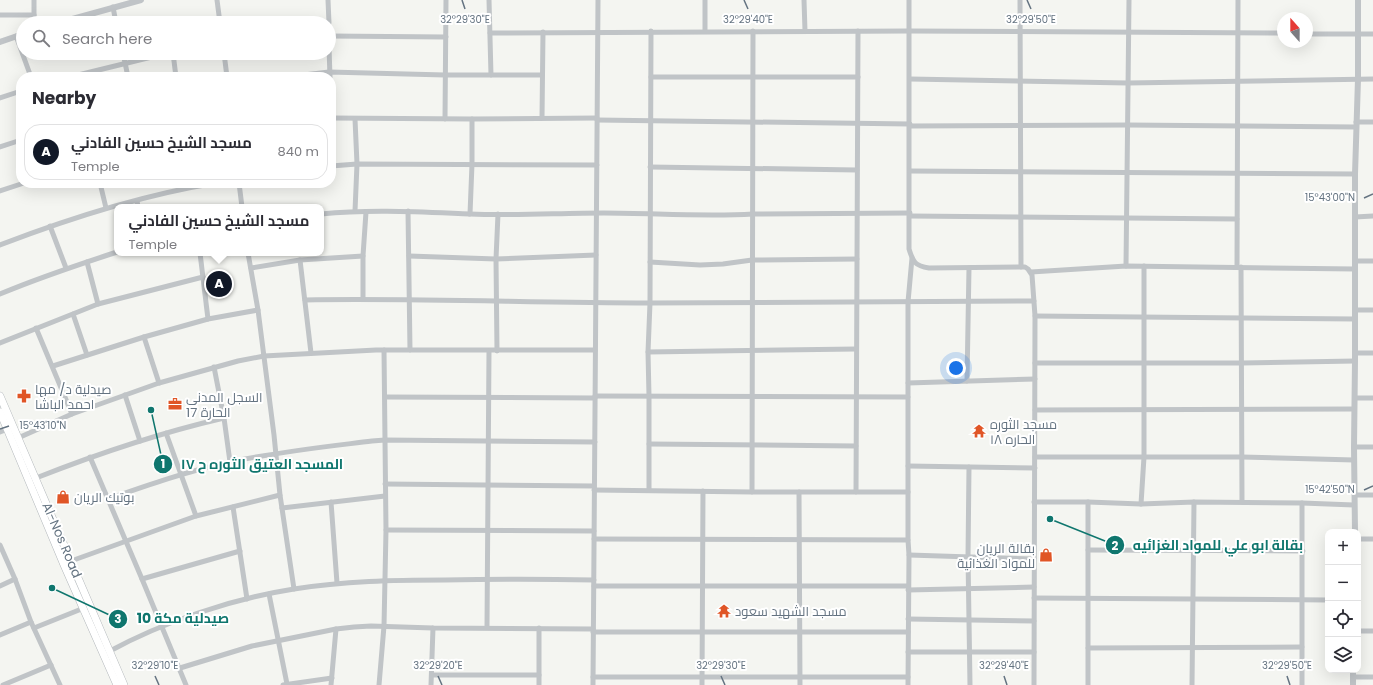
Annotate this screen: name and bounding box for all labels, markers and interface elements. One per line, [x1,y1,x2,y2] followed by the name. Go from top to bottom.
[440,12,490,27] text: 32°29'30"E
[723,12,773,27] text: 32°29'40"E
[1006,12,1056,27] text: 32°29'50"E
[1277,12,1313,48] north arrow
[16,16,336,60] search box
[30,27,52,49] icon: search
[62,28,152,49] text: Search here
[32,86,96,110] text: Nearby
[71,132,252,153] text: مسجد الشيخ حسين الفادني
[41,142,51,161] text: A
[278,142,319,161] text: 840 m
[71,157,120,176] text: Temple
[1305,190,1355,205] text: 15°43'00"N
[114,204,324,256] popup
[129,210,309,231] text: مسجد الشيخ حسين الفادني
[129,235,177,254] text: Temple
[206,269,232,299] pin: A
[946,358,966,378] your location
[35,380,112,414] place label: صيدلية د/ مها احمد الباشا
[16,388,32,404] pharmacy icon: صيدلية د/ مها احمد الباشا
[186,388,262,422] place label: السجل المدني الحارة 17
[167,396,183,412] office icon: السجل المدني الحارة 17
[990,415,1057,449] place label: مسجد الثوره الحاره ١٨
[20,418,66,433] text: 15°43'10"N
[971,423,987,439] temple icon: مسجد الثوره الحاره ١٨
[153,451,351,477] callout: المسجد العتيق الثوره ح ١٧
[181,454,343,474] text: المسجد العتيق الثوره ح ١٧
[161,455,165,472] text: 1
[1305,482,1355,497] text: 15°42'50"N
[74,488,134,507] place label: بوتيك الريان
[55,489,71,505] shop icon: بوتيك الريان
[38,499,86,581] street label: Al-Nos Road
[1325,529,1361,673] map controls
[1325,529,1361,565] button: +
[1105,532,1311,558] callout: بقالة ابو علي للمواد الغزائيه
[1133,535,1303,557] text: بقالة ابو علي للمواد الغزائيه
[1112,537,1119,554] text: 2
[957,539,1035,573] place label: بقالة الريان للمواد الغذائية
[1038,547,1054,563] shop icon: بقالة الريان للمواد الغذائية
[1325,565,1361,601] button: −
[1325,601,1361,637] button: locate
[735,602,847,621] place label: مسجد الشهيد سعود
[716,603,732,619] temple icon: مسجد الشهيد سعود
[108,606,237,632] callout: صيدلية مكة 10
[137,608,229,628] text: صيدلية مكة 10
[114,610,122,627] text: 3
[1325,637,1361,673] button: layers
[132,658,178,673] text: 32°29'10"E
[413,658,463,673] text: 32°29'20"E
[696,658,746,673] text: 32°29'30"E
[979,658,1029,673] text: 32°29'40"E
[1262,658,1312,673] text: 32°29'50"E

